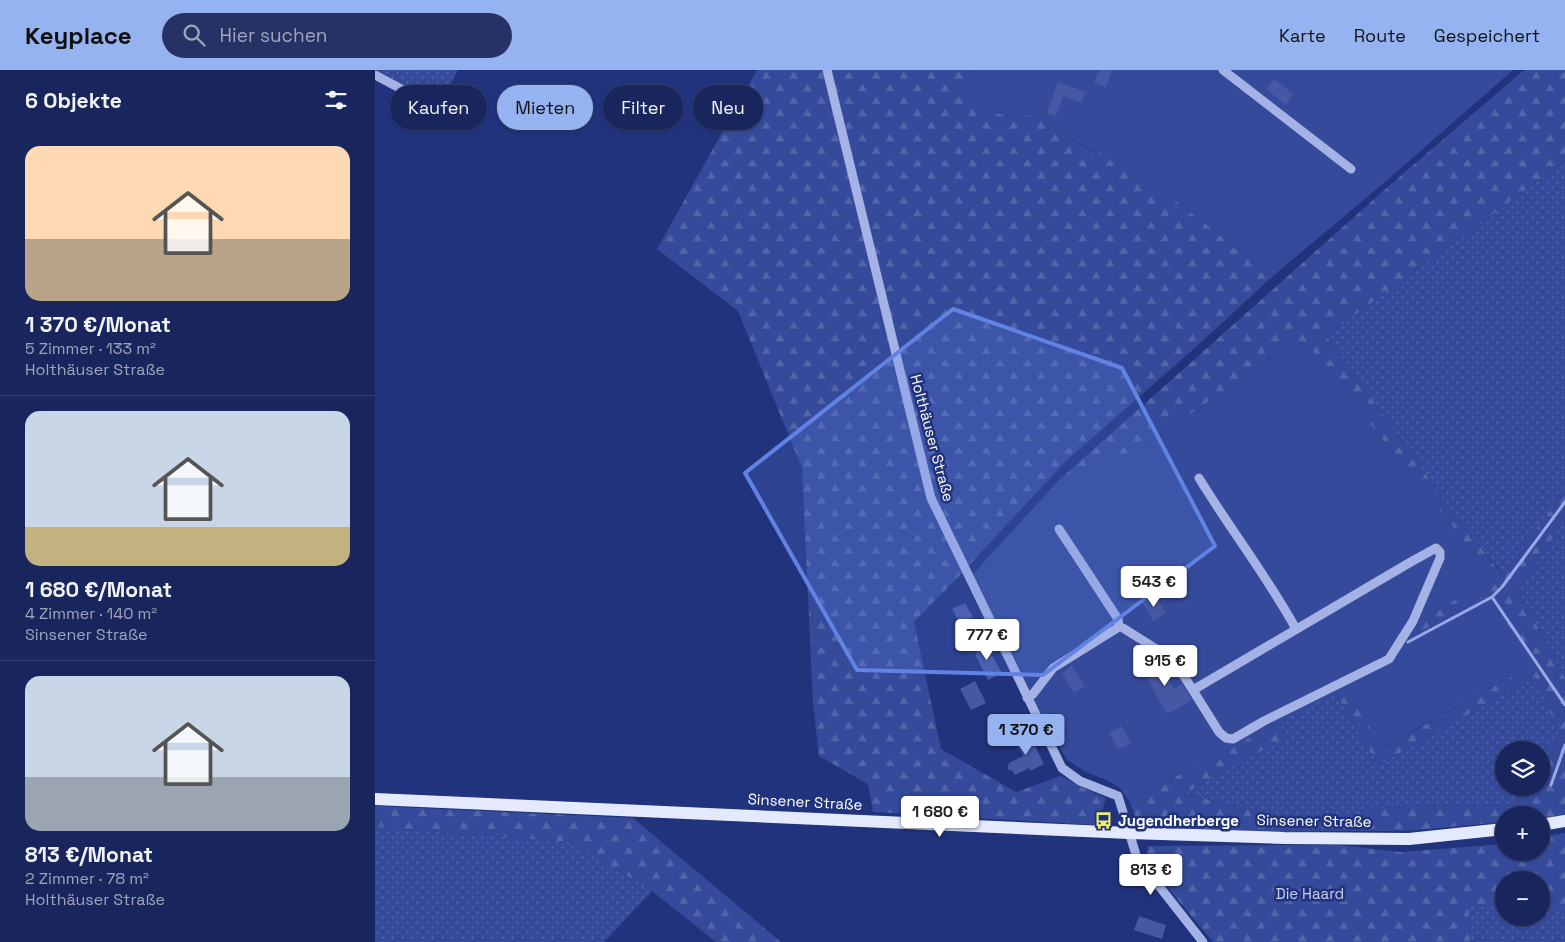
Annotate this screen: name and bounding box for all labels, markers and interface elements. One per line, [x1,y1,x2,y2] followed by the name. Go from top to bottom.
[162,13,512,58] search box
[25,20,132,51] text: Keyplace
[180,21,208,49] icon: search
[220,23,328,48] text: Hier suchen
[1279,24,1326,47] text: Karte
[1354,24,1406,47] text: Route
[1434,24,1540,47] text: Gespeichert
[390,85,487,130] chip: Kaufen
[497,85,593,130] chip: Mieten
[603,85,683,130] chip: Filter
[693,85,763,130] chip: Neu
[322,86,350,114] icon: filters
[25,87,122,114] text: 6 Objekte
[143,178,233,268] icon: home
[25,311,171,338] text: 1 370 €/Monat
[25,338,156,359] text: 5 Zimmer · 133 m²
[25,359,165,380] text: Holthäuser Straße
[906,372,959,504] street label: Holthäuser Straße
[143,444,233,534] icon: home
[1119,566,1189,608] pin: 543 €
[1132,571,1176,592] text: 543 €
[25,576,172,603] text: 1 680 €/Monat
[25,603,157,624] text: 4 Zimmer · 140 m²
[952,618,1022,661] pin: 777 €
[25,624,148,645] text: Sinsener Straße
[966,624,1008,645] text: 777 €
[1130,644,1200,687] pin: 915 €
[1144,650,1186,671] text: 915 €
[143,709,233,799] icon: home
[980,714,1072,756] pin: 1 370 €
[998,719,1054,740] text: 1 370 €
[1495,741,1550,926] map controls
[1495,741,1550,796] button: layers
[747,789,863,814] street label: Sinsener Straße
[894,796,986,838] pin: 1 680 €
[912,801,968,822] text: 1 680 €
[1495,806,1550,861] button: +
[1256,810,1372,831] street label: Sinsener Straße
[1094,811,1114,831] bus stop icon: Jugendherberge
[1118,811,1239,830] place label: Jugendherberge
[25,841,153,868] text: 813 €/Monat
[1116,854,1186,896] pin: 813 €
[1130,859,1172,880] text: 813 €
[25,868,149,889] text: 2 Zimmer · 78 m²
[1495,871,1550,926] button: −
[1276,884,1344,903] park label: Die Haard
[25,889,165,910] text: Holthäuser Straße

